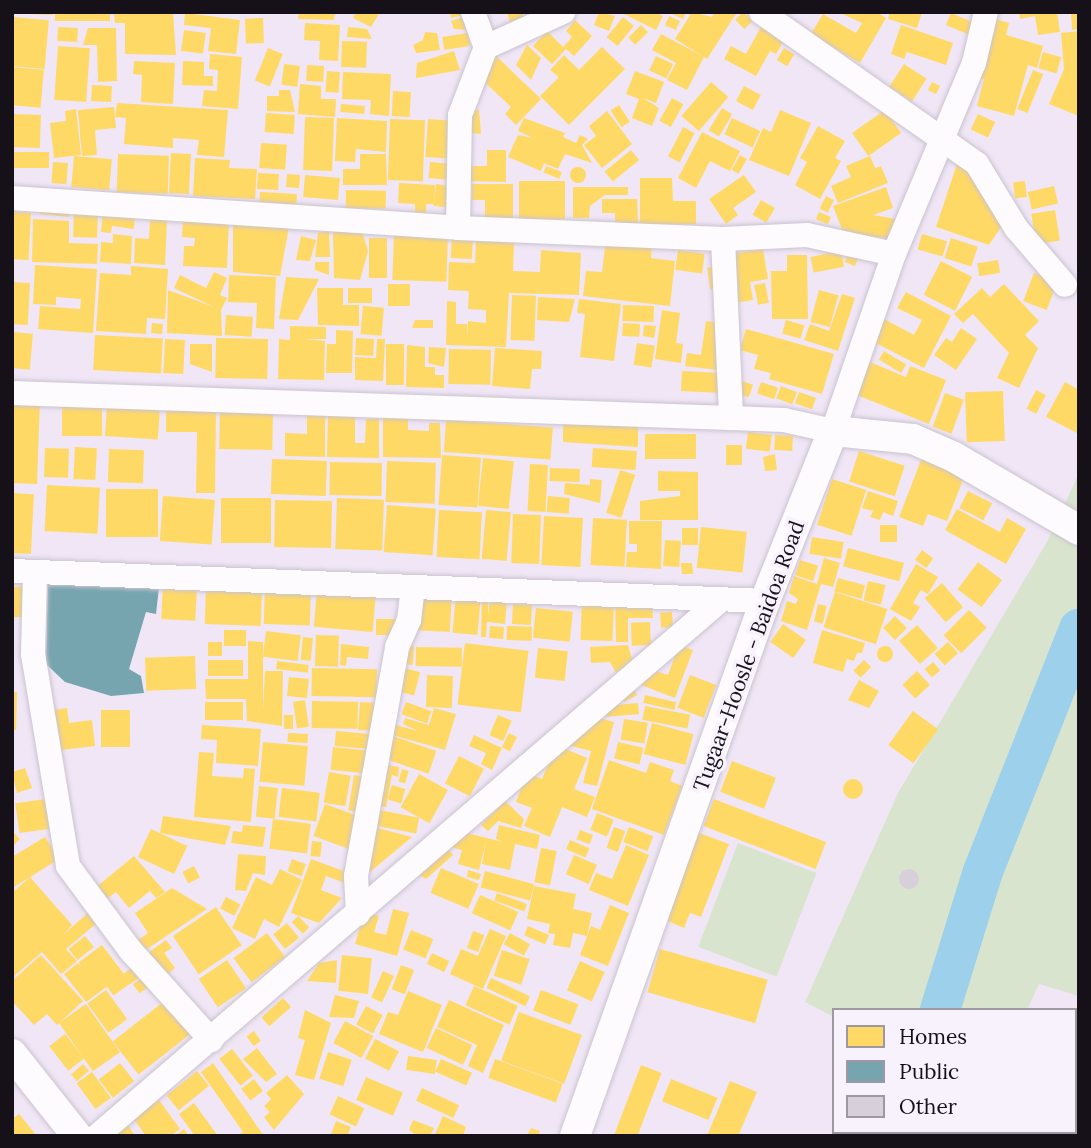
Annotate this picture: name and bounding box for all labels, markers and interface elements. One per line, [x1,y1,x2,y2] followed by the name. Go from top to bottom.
[688,517,810,795] street label: Tugaar-Hoosle - Baidoa Road
[832,1008,1077,1134] legend
[899,1023,967,1050] text: Homes
[899,1058,959,1085] text: Public
[899,1093,957,1120] text: Other

